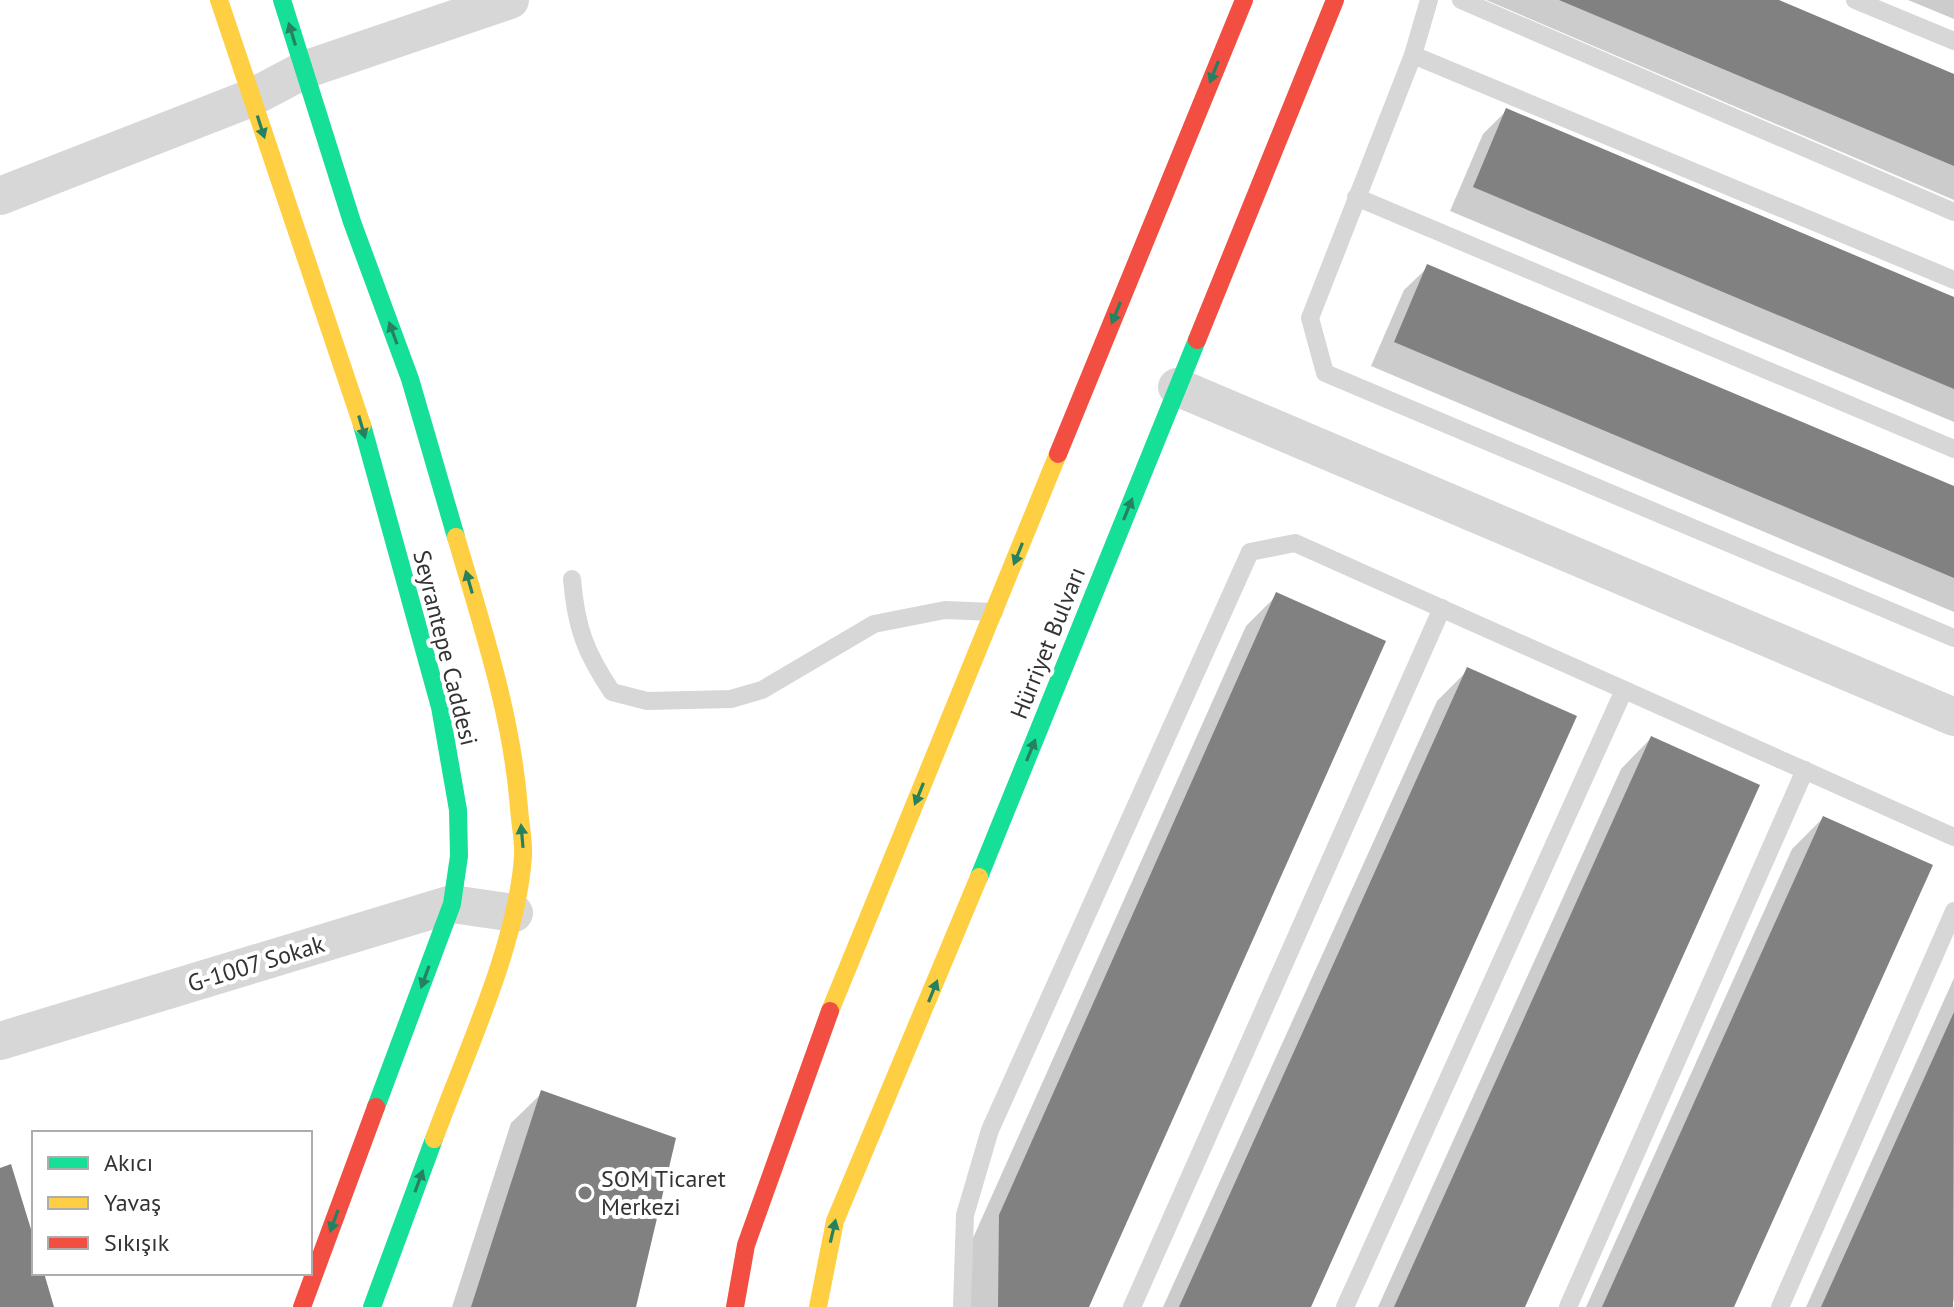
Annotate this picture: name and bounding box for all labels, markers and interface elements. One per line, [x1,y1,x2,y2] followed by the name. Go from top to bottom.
[286,21,298,45] one-way arrow
[1208,60,1221,84] one-way arrow
[255,116,267,140] one-way arrow
[1109,301,1122,325] one-way arrow
[386,321,399,345] one-way arrow
[356,415,369,439] one-way arrow
[1122,497,1135,521] one-way arrow
[1011,542,1024,566] one-way arrow
[406,547,485,749] street label: Seyrantepe Caddesi
[1003,562,1092,723] street label: Hürriyet Bulvarı
[462,569,475,593] one-way arrow
[1024,738,1037,762] one-way arrow
[913,782,926,806] one-way arrow
[515,823,528,848] one-way arrow
[184,928,328,999] street label: G-1007 Sokak
[418,966,431,990] one-way arrow
[927,979,940,1003] one-way arrow
[32,1131,312,1275] legend
[104,1147,153,1178] text: Akıcı
[601,1163,726,1222] place label: SOM Ticaret Merkezi
[413,1169,426,1193] one-way arrow
[576,1184,594,1202] marker: SOM Ticaret Merkezi
[104,1187,161,1218] text: Yavaş
[327,1209,340,1233] one-way arrow
[828,1218,840,1243] one-way arrow
[104,1227,170,1258] text: Sıkışık

